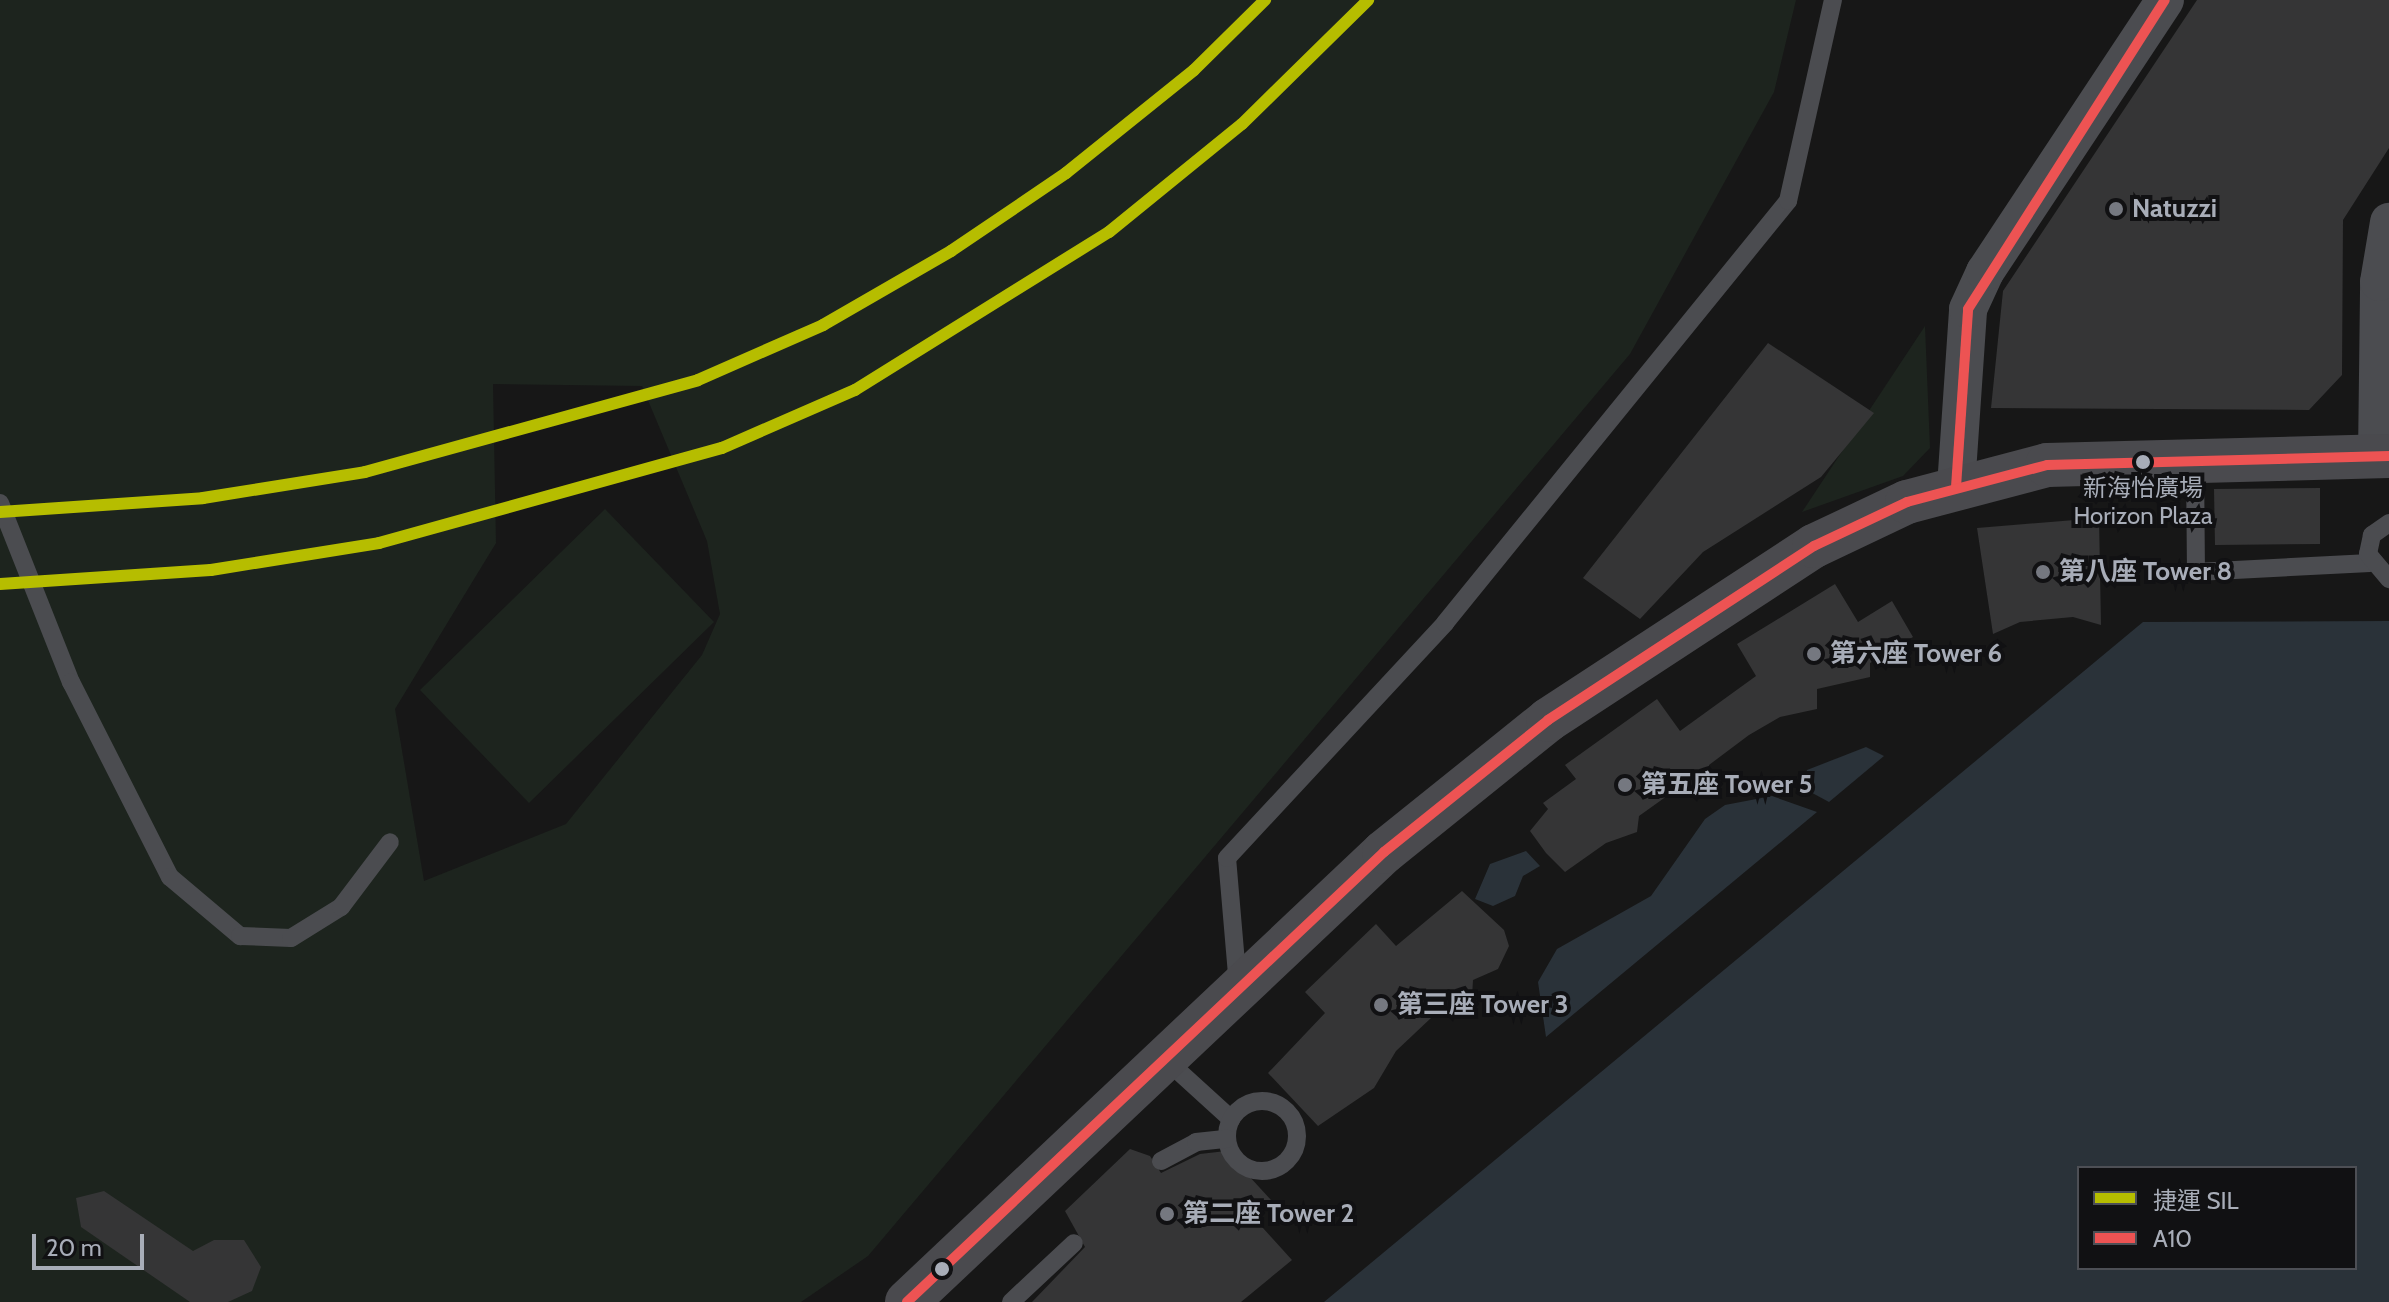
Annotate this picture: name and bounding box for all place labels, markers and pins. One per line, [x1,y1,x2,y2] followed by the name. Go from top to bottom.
[2132,193,2217,225] place label: Natuzzi
[2107,200,2125,218] marker: Natuzzi
[2135,454,2151,470] marker: 新海怡廣場 Horizon Plaza
[2073,474,2213,530] place label: 新海怡廣場 Horizon Plaza
[2059,556,2232,588] place label: 第八座 Tower 8
[2034,563,2052,581] marker: 第八座 Tower 8
[1830,638,2002,670] place label: 第六座 Tower 6
[1805,645,1823,663] marker: 第六座 Tower 6
[1641,769,1813,801] place label: 第五座 Tower 5
[1616,776,1634,794] marker: 第五座 Tower 5
[1397,989,1569,1021] place label: 第三座 Tower 3
[1372,996,1390,1014] marker: 第三座 Tower 3
[1183,1198,1354,1230] place label: 第二座 Tower 2
[1158,1205,1176,1223] marker: 第二座 Tower 2
[934,1261,950,1277] unlabelled marker

